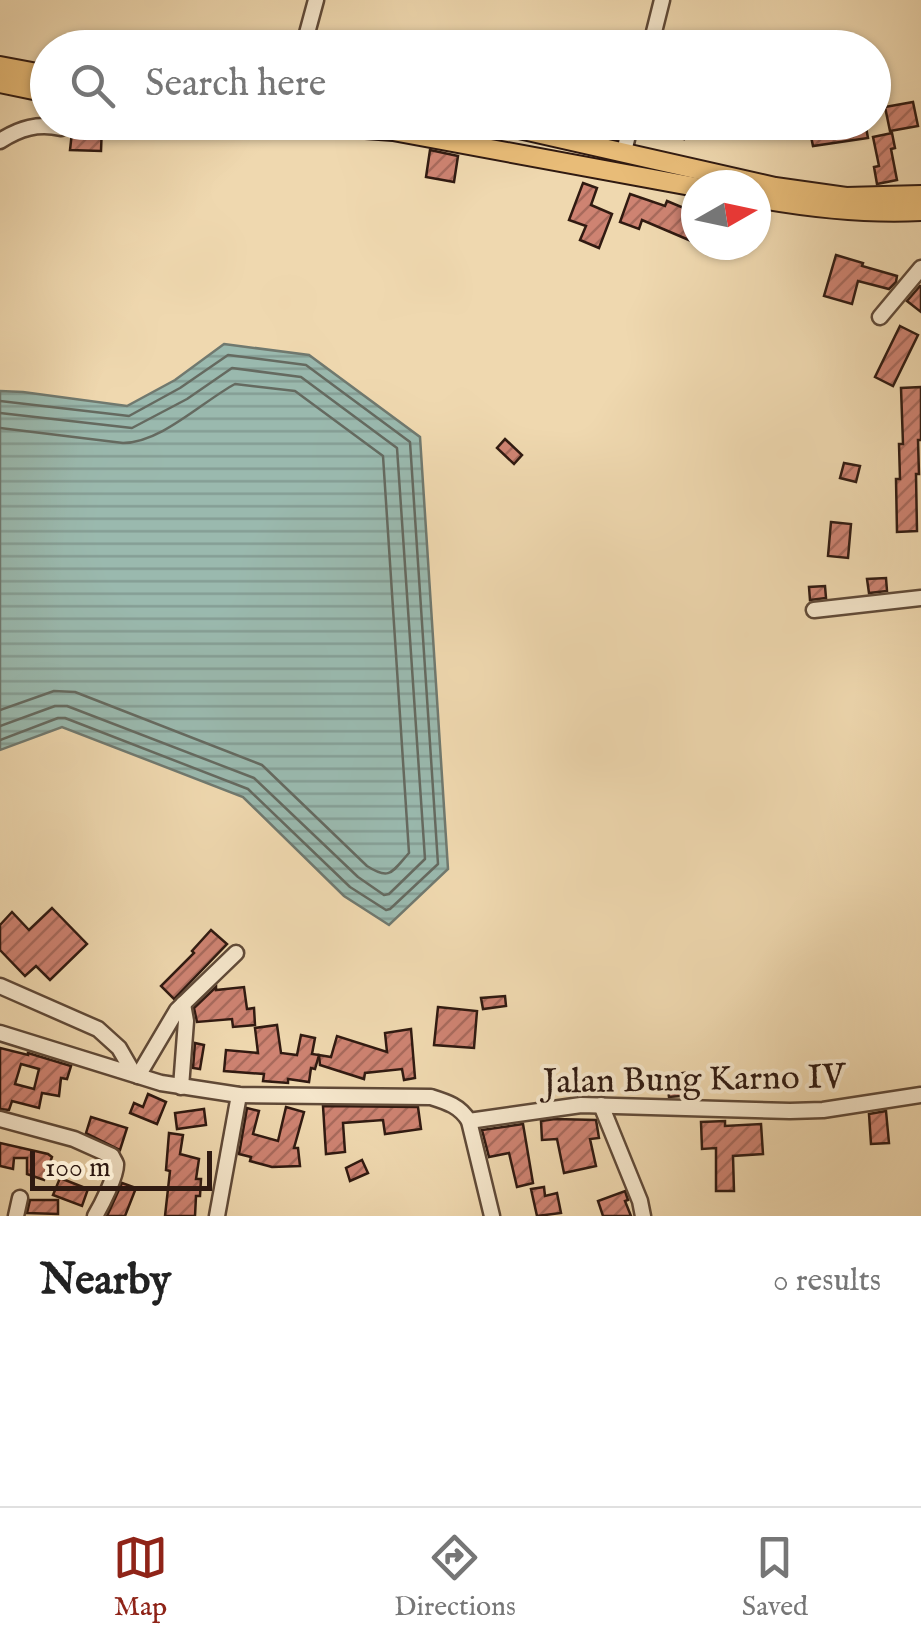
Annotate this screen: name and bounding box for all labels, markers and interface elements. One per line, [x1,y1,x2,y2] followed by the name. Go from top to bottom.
[30,30,891,140] search box
[65,58,120,113] icon: search
[145,61,326,109] text: Search here
[681,170,771,260] north arrow
[538,1055,847,1106] street label: Jalan Bung Karno IV
[30,1146,212,1190] scale bar
[45,1151,111,1186] text: 100 m
[40,1255,171,1308] text: Nearby
[773,1261,881,1302] text: 0 results
[113,1530,168,1625] tab: Map
[394,1530,516,1625] tab: Directions
[742,1530,808,1625] tab: Saved

